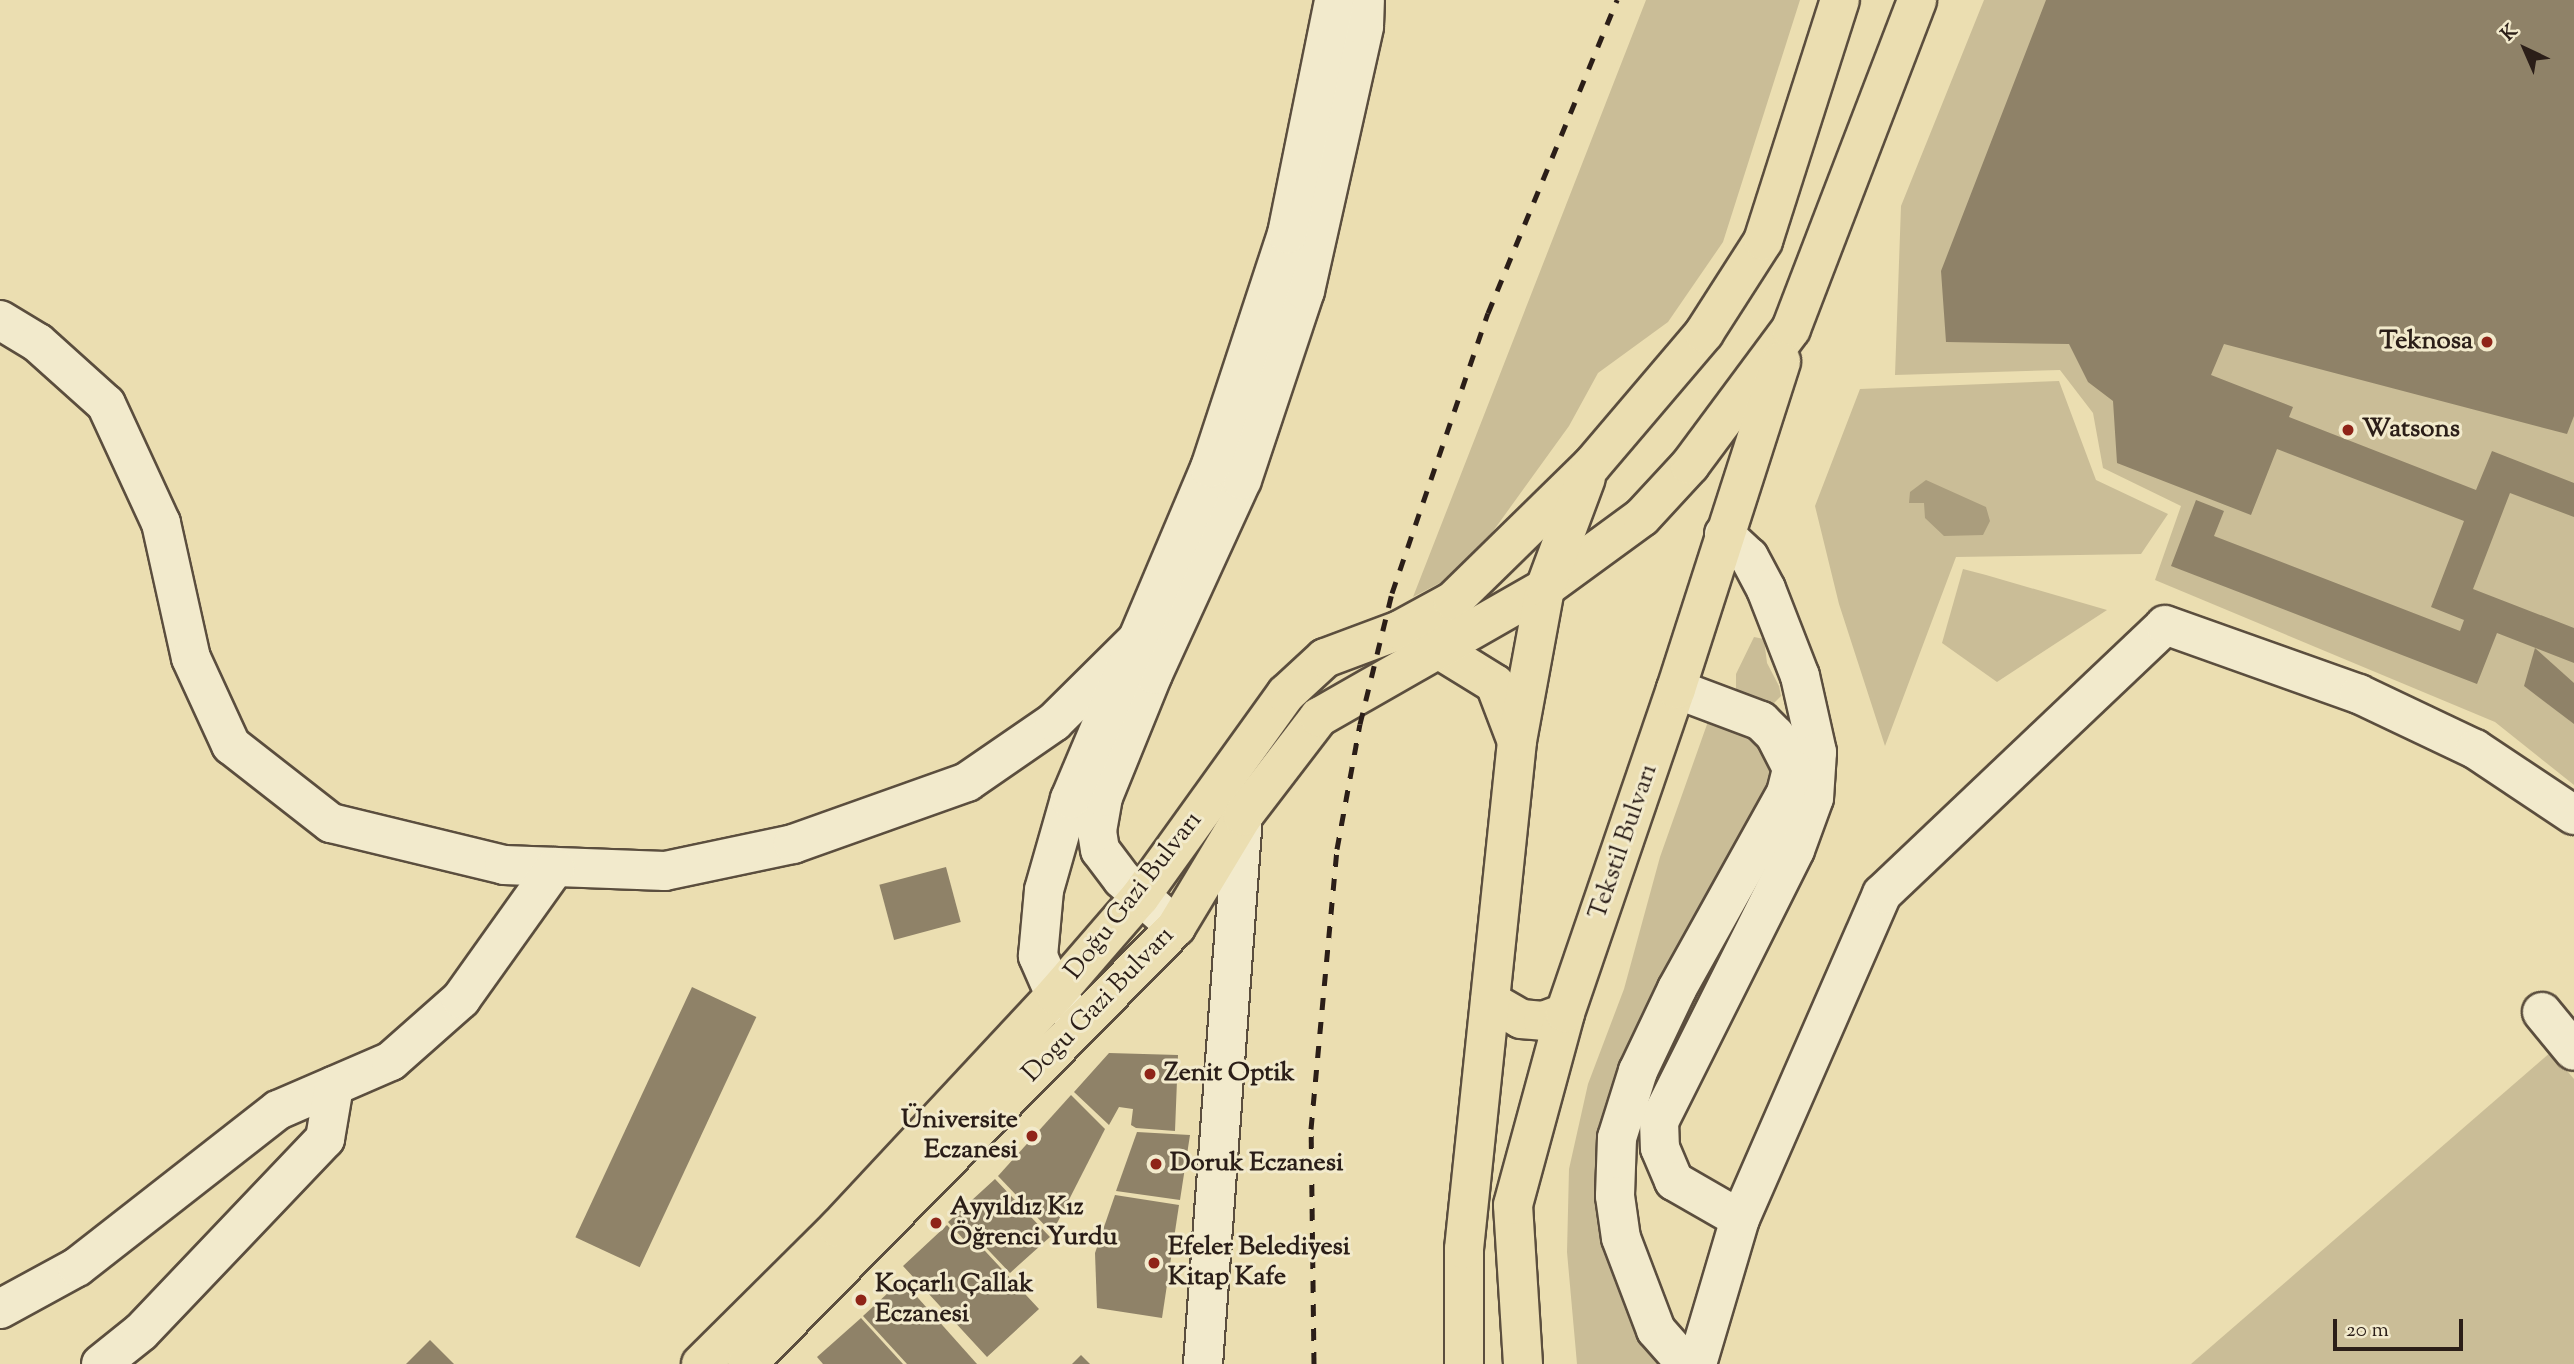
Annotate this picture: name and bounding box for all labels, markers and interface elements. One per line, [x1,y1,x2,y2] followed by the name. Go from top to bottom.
[2490,14,2560,84] north arrow
[2496,19,2524,48] text: K
[2379,326,2473,358] place label: Teknosa
[2479,334,2495,350] marker: Teknosa
[2362,414,2460,446] place label: Watsons
[2340,422,2356,438] marker: Watsons
[1583,760,1665,924] street label: Tekstil Bulvarı
[1059,806,1209,986] street label: Doğu Gazi Bulvarı
[1017,921,1181,1089] street label: Dogu Gazi Bulvarı
[1164,1058,1295,1090] place label: Zenit Optik
[1142,1066,1158,1082] marker: Zenit Optik
[901,1105,1018,1166] place label: Üniversite Eczanesi
[1024,1128,1040,1144] marker: Üniversite Eczanesi
[1170,1148,1343,1180] place label: Doruk Eczanesi
[1148,1156,1164,1172] marker: Doruk Eczanesi
[950,1192,1117,1254] place label: Ayyıldız Kız Öğrenci Yurdu
[928,1215,944,1231] marker: Ayyıldız Kız Öğrenci Yurdu
[1168,1232,1350,1294] place label: Efeler Belediyesi Kitap Kafe
[1146,1255,1162,1271] marker: Efeler Belediyesi Kitap Kafe
[875,1269,1033,1330] place label: Koçarlı Çallak Eczanesi
[853,1292,869,1308] marker: Koçarlı Çallak Eczanesi
[2336,1304,2466,1348] scale bar
[2346,1316,2389,1346] text: 20 m

